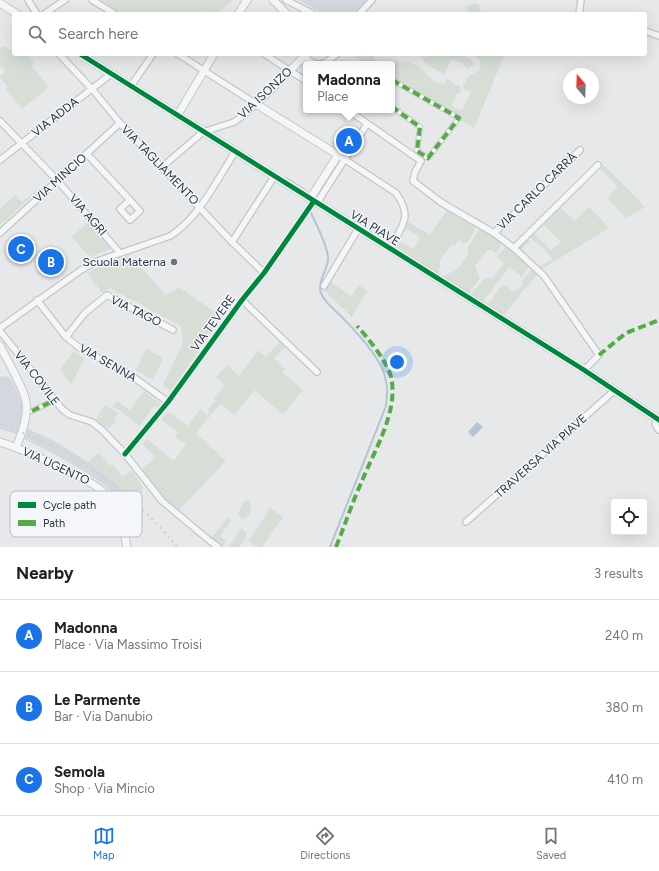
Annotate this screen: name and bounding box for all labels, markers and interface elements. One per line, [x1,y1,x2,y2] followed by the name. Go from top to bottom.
[12,12,647,56] search box
[26,23,48,45] icon: search
[58,25,138,43] text: Search here
[303,61,395,113] popup
[235,64,295,122] street label: VIA ISONZO
[563,68,599,104] north arrow
[317,71,381,89] text: Madonna
[317,89,348,104] text: Place
[29,94,81,140] street label: VIA ADDA
[118,122,202,208] street label: VIA TAGLIAMENTO
[336,126,362,156] pin: A
[494,149,580,233] street label: VIA CARLO CARRÀ
[31,151,89,205] street label: VIA MINCIO
[66,191,110,239] street label: VIA AGRI
[348,207,402,249] street label: VIA PIAVE
[8,234,34,264] pin: C
[38,247,64,277] pin: B
[83,255,166,269] place label: Scuola Materna
[169,257,179,267] marker: Scuola Materna
[188,292,238,354] street label: VIA TEVERE
[108,293,164,329] street label: VIA TAGO
[77,341,139,385] street label: VIA SENNA
[11,348,63,408] street label: VIA COVILE
[387,352,407,372] your location
[492,411,590,501] street label: TRAVERSA VIA PIAVE
[20,444,92,488] street label: VIA UGENTO
[10,491,142,537] legend
[43,499,96,512] text: Cycle path
[611,499,647,535] map controls
[611,499,647,535] button: locate
[43,517,65,530] text: Path
[16,563,74,583] text: Nearby
[594,566,643,581] text: 3 results
[54,619,118,637] text: Madonna
[24,628,34,643] text: A
[605,628,643,643] text: 240 m
[54,637,202,652] text: Place · Via Massimo Troisi
[54,691,141,709] text: Le Parmente
[25,700,33,715] text: B
[605,700,643,715] text: 380 m
[54,709,153,724] text: Bar · Via Danubio
[54,763,105,781] text: Semola
[24,772,34,787] text: C
[607,772,643,787] text: 410 m
[54,781,155,796] text: Shop · Via Mincio
[93,825,115,862] tab: Map
[300,825,350,862] tab: Directions
[536,825,566,862] tab: Saved

